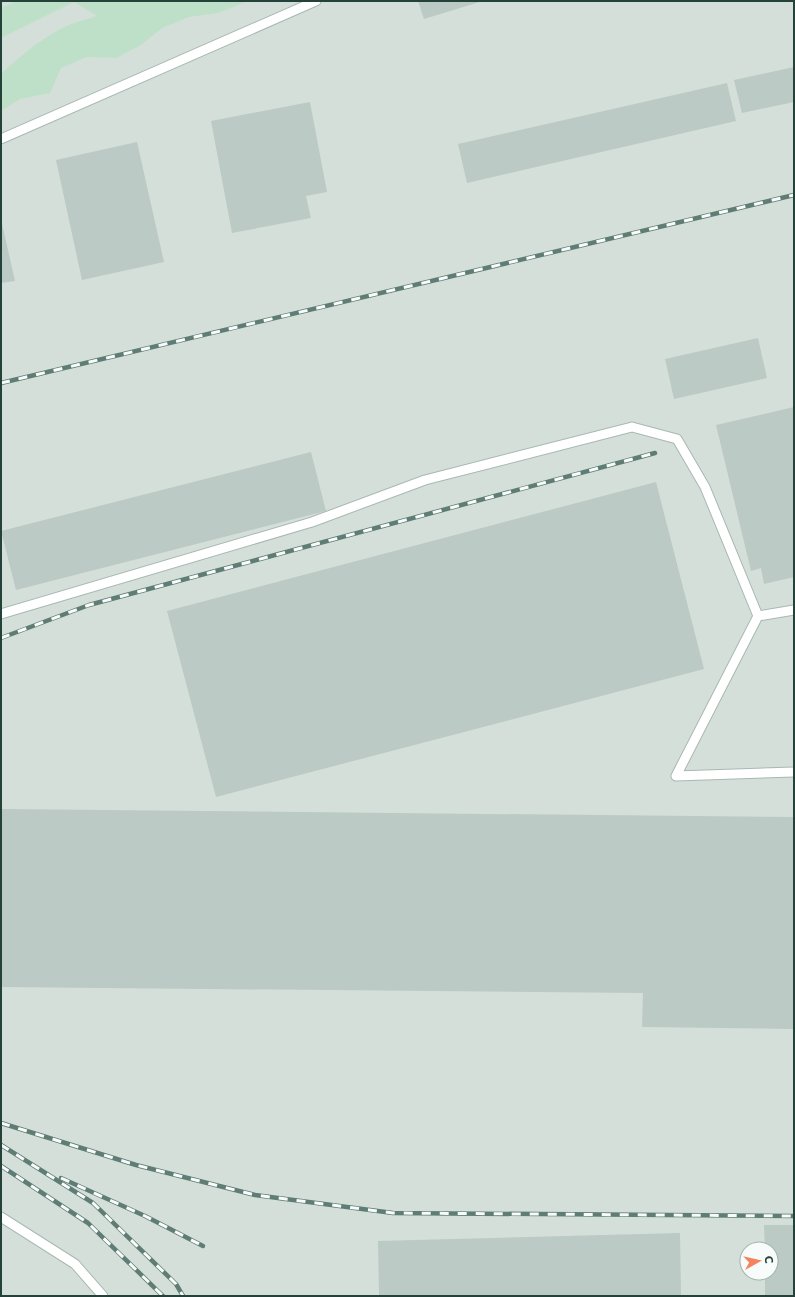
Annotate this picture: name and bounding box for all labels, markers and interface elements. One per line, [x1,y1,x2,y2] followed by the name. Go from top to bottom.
[739,1241,779,1281] north arrow
[762,1255,776,1265] text: С

